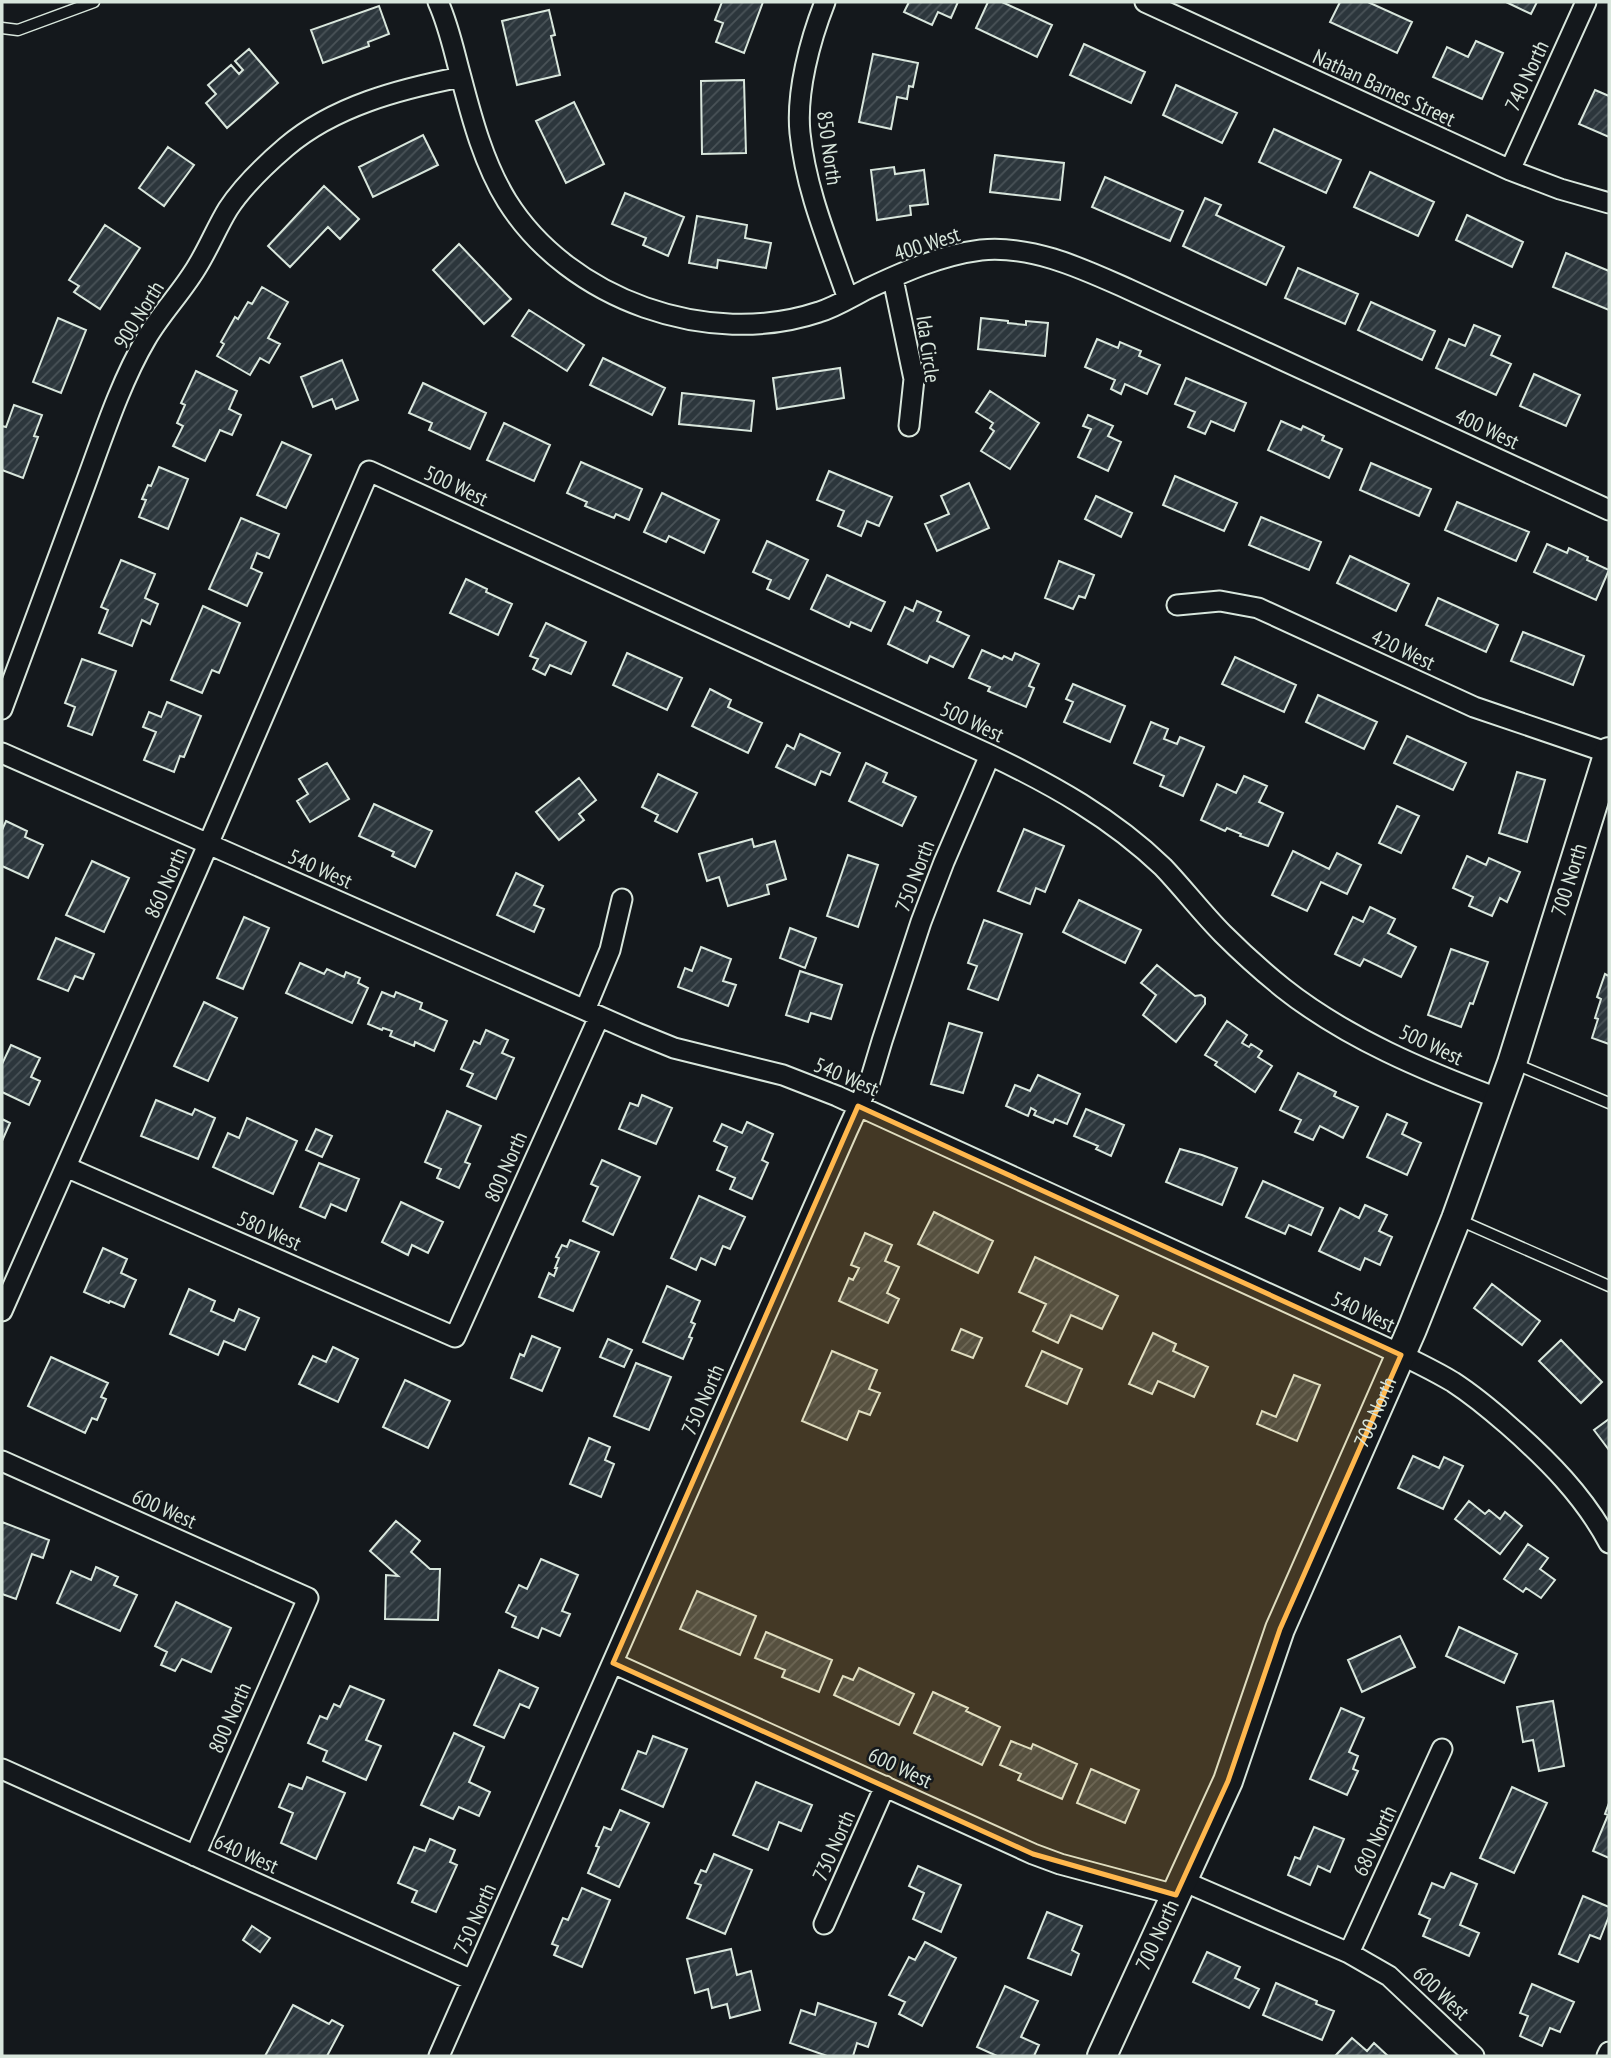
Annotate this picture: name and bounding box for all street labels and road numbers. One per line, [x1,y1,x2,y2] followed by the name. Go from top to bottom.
[1499,36,1555,115] street label: 740 North
[1309,43,1460,132] street label: Nathan Barnes Street
[811,109,848,187] street label: 850 North
[891,220,963,267] street label: 400 West
[107,276,170,353] street label: 900 North
[910,313,947,384] street label: Ida Circle
[1451,402,1524,455] street label: 400 West
[420,459,493,512] street label: 500 West
[1367,623,1440,676] street label: 420 West
[936,695,1009,748] street label: 500 West
[889,836,940,915] street label: 750 North
[1545,840,1593,919] street label: 700 North
[138,843,193,922] street label: 860 North
[284,843,357,895] street label: 540 West
[1395,1018,1468,1071] street label: 500 West
[810,1051,883,1102] street label: 540 West
[478,1127,533,1206] street label: 800 North
[233,1205,306,1257] street label: 580 West
[1327,1285,1400,1338] street label: 540 West
[675,1360,730,1439] street label: 750 North
[1348,1372,1402,1452] street label: 700 North
[128,1483,201,1535] street label: 600 West
[202,1678,257,1757] street label: 800 North
[864,1741,937,1794] street label: 600 West
[1347,1801,1403,1880] street label: 680 North
[806,1806,861,1885] street label: 730 North
[210,1828,283,1880] street label: 640 West
[447,1879,502,1958] street label: 750 North
[1129,1895,1185,1974] street label: 700 North
[1407,1960,1475,2026] street label: 600 West

